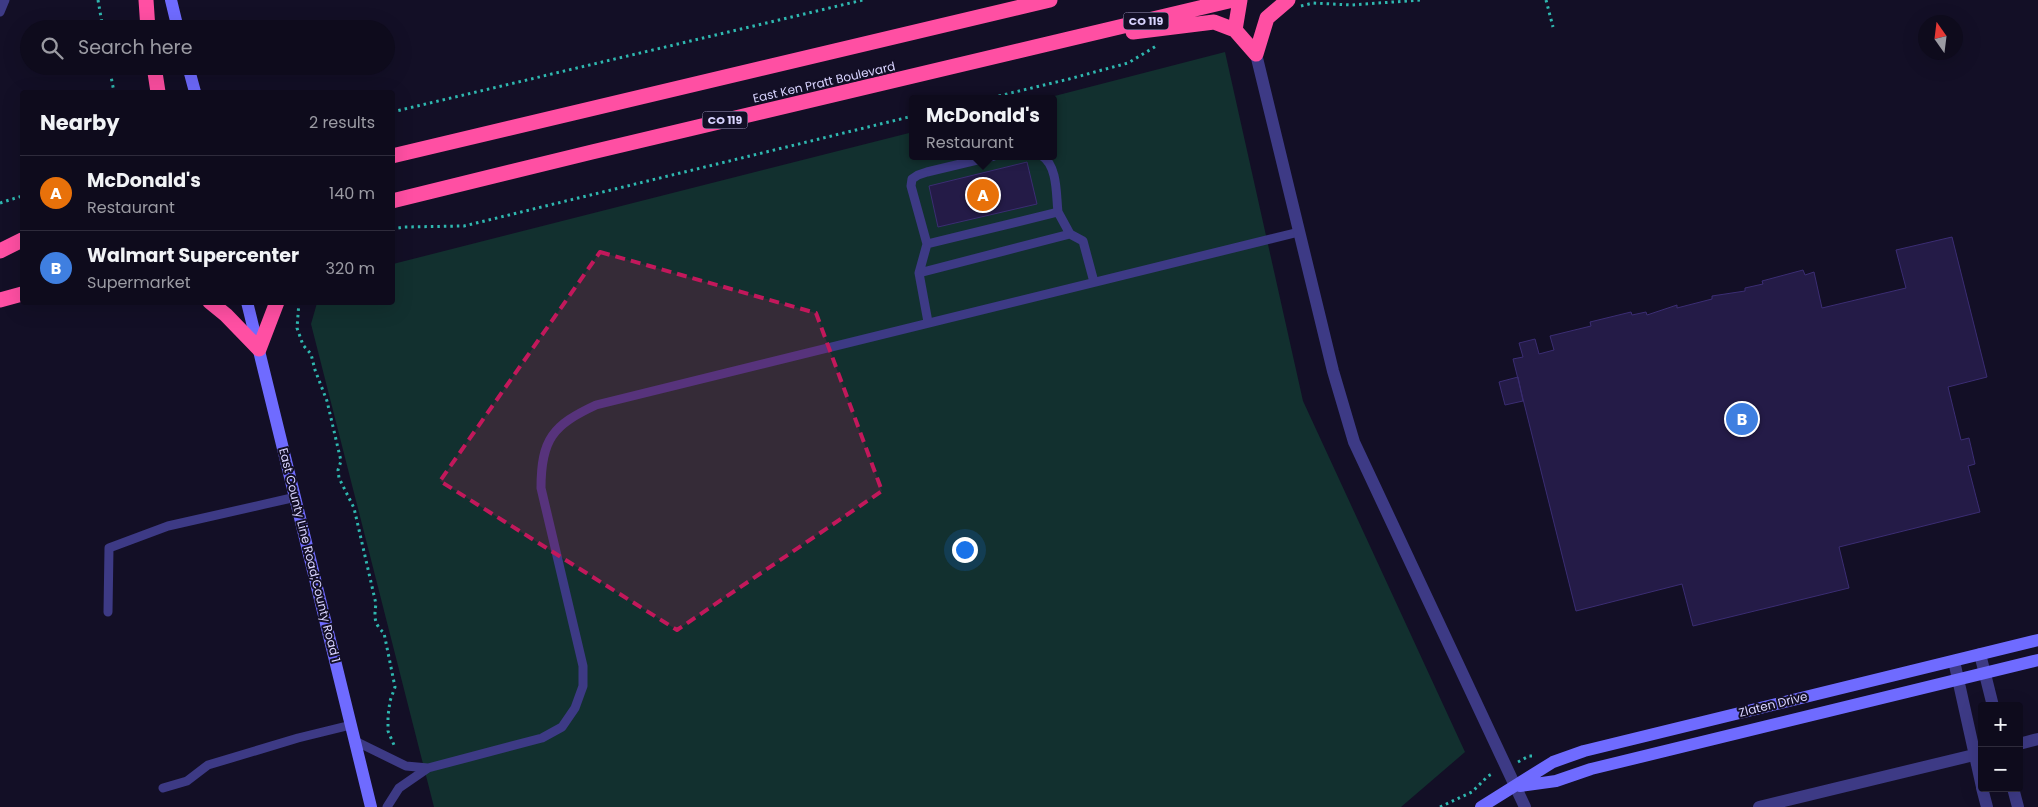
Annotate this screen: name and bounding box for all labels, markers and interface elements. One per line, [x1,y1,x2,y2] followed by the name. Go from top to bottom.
[1124,12,1168,30] road number: CO 119
[1918,15,1963,60] north arrow
[20,20,395,75] search box
[38,34,66,62] icon: search
[78,34,192,61] text: Search here
[751,57,897,107] street label: East Ken Pratt Boulevard
[909,95,1057,160] popup
[926,102,1040,129] text: McDonald's
[40,108,120,137] text: Nearby
[309,111,375,134] text: 2 results
[702,112,748,128] road number: CO 119
[926,131,1014,154] text: Restaurant
[87,167,201,194] text: McDonald's
[967,176,999,214] pin: A
[50,182,62,205] text: A
[329,182,375,205] text: 140 m
[87,196,175,219] text: Restaurant
[87,242,299,269] text: Walmart Supercenter
[51,257,61,280] text: B
[326,257,375,280] text: 320 m
[87,271,191,294] text: Supermarket
[1726,400,1758,438] pin: B
[275,446,345,664] street label: East County Line Road;County Road 1
[952,537,978,563] your location
[1737,687,1809,721] street label: Zlaten Drive
[1978,702,2023,792] map controls
[1978,702,2023,747] button: +
[1978,747,2023,792] button: −

